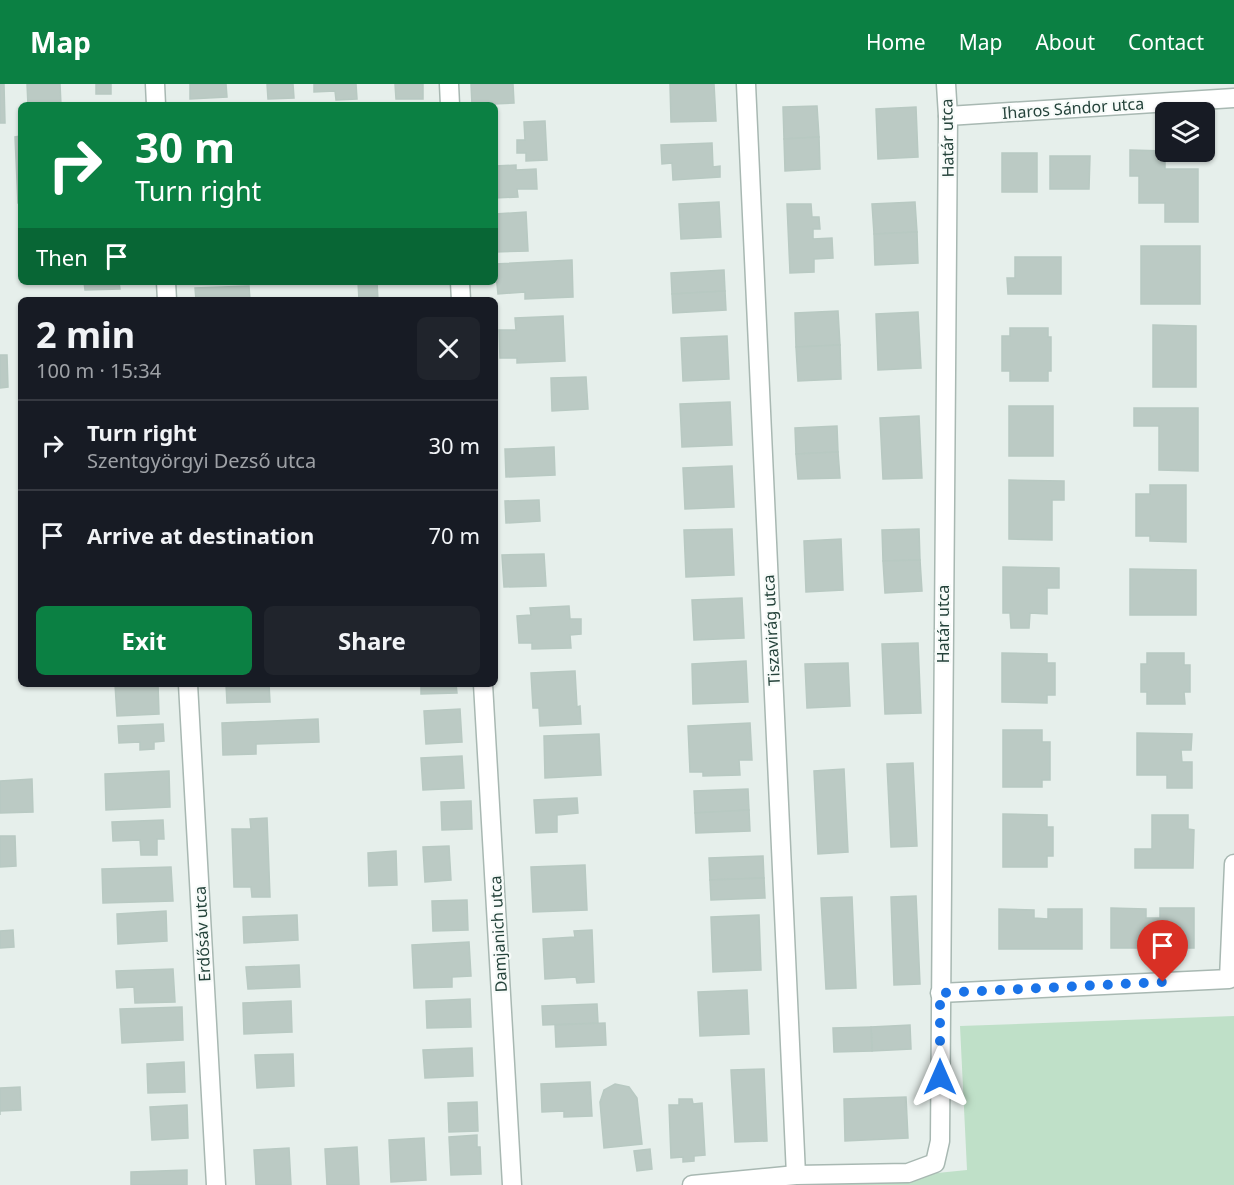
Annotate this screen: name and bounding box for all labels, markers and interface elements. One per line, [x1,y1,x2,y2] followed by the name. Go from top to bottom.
[30,23,91,61] text: Map
[866,28,926,56] text: Home
[959,28,1002,56] text: Map
[1035,28,1095,56] text: About
[1128,28,1204,56] text: Contact
[1001,92,1145,124] street label: Iharos Sándor utca
[935,98,959,178] street label: Határ utca
[1155,102,1215,162] map controls
[1155,102,1215,162] button: layers
[135,118,235,175] text: 30 m
[36,126,114,204] icon: right
[135,172,261,209] text: Turn right
[100,240,133,273] icon: arrive
[36,242,88,272] text: Then
[36,310,135,359] text: 2 min
[417,317,480,380] button: close
[36,357,161,384] text: 100 m · 15:34
[87,417,197,447] text: Turn right
[36,429,69,462] icon: right
[429,430,480,460] text: 30 m
[87,447,316,474] text: Szentgyörgyi Dezső utca
[36,519,69,552] icon: arrive
[87,520,314,550] text: Arrive at destination
[429,520,480,550] text: 70 m
[757,574,785,686] street label: Tiszavirág utca
[932,585,954,663] street label: Határ utca
[36,606,252,675] button: Exit
[264,606,480,675] button: Share
[484,875,512,993] street label: Damjanich utca
[189,886,215,982] street label: Erdősáv utca
[1137,920,1188,982] pin
[1146,929,1179,962] icon: arrive
[908,1045,972,1109] position arrow

